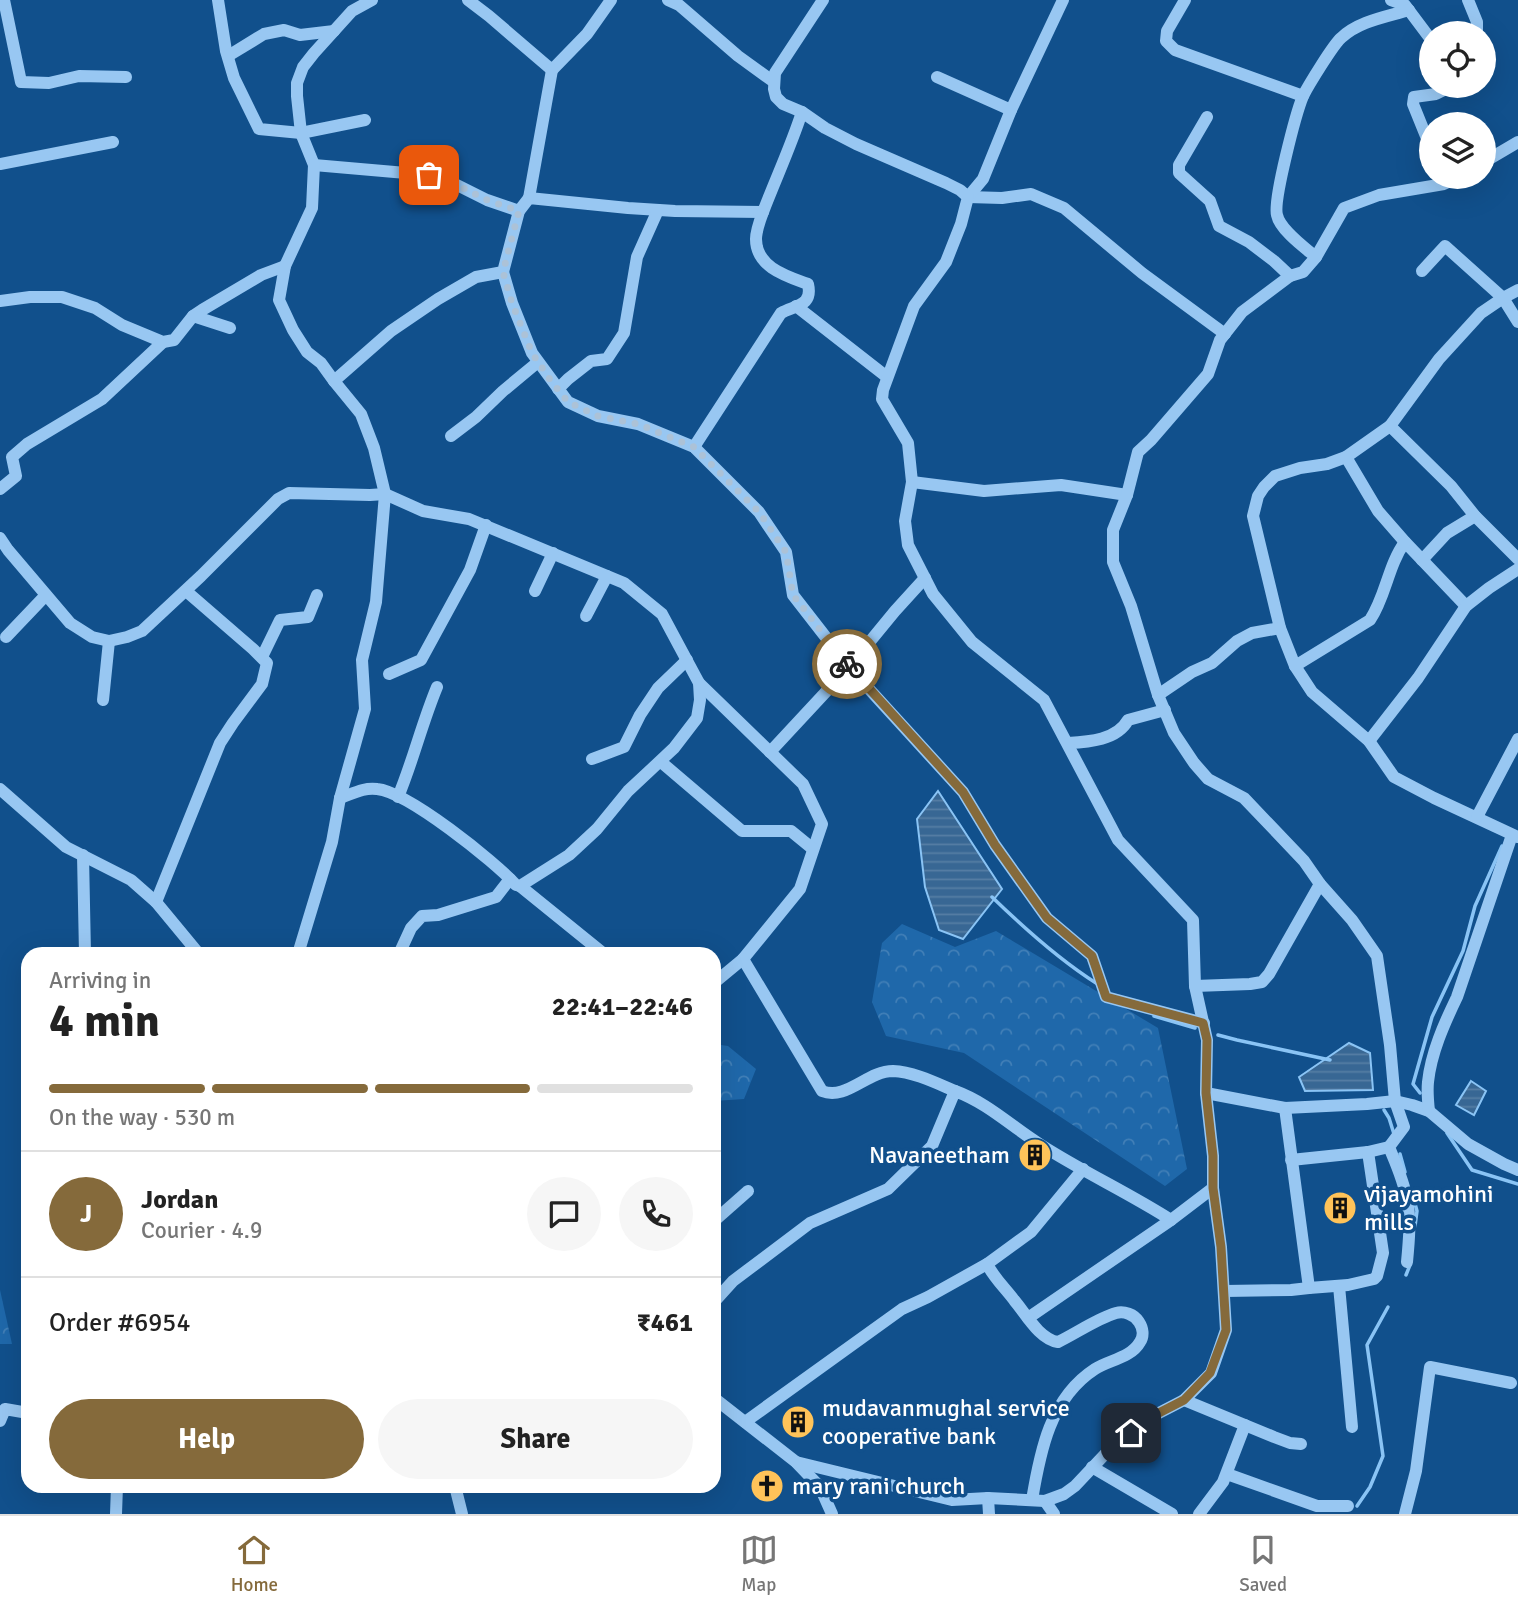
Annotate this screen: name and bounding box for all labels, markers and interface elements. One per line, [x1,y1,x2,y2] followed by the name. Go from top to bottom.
[1419,21,1496,189] map controls
[1419,21,1496,98] button: locate
[1419,112,1496,189] button: layers
[399,145,459,205] pin
[410,156,448,194] icon: bag
[812,629,882,699] courier
[828,645,866,683] icon: bike
[49,966,151,995] text: Arriving in
[552,991,693,1023] text: 22:41–22:46
[49,993,160,1049] text: 4 min
[49,1103,235,1132] text: On the way · 530 m
[1016,1136,1054,1174] building icon: Navaneetham
[869,1140,1010,1170] place label: Navaneetham
[527,1177,601,1251] button: chat
[619,1177,693,1251] button: phone
[1364,1179,1494,1237] place label: vijayamohini mills
[141,1184,218,1216] text: Jordan
[1321,1189,1359,1227] building icon: vijayamohini mills
[80,1198,92,1230] text: J
[141,1216,262,1245] text: Courier · 4.9
[49,1307,190,1339] text: Order #6954
[637,1307,693,1339] text: ₹461
[822,1393,1070,1451] place label: mudavanmughal service cooperative bank
[49,1399,364,1479] button: Help
[378,1399,693,1479] button: Share
[779,1403,817,1441] building icon: mudavanmughal service cooperative bank
[1101,1403,1161,1463] pin
[1112,1414,1150,1452] icon: home
[748,1467,786,1505] church icon: mary rani church
[792,1471,965,1501] place label: mary rani church
[231,1531,278,1597] tab: Home
[740,1531,778,1597] tab: Map
[1239,1531,1287,1597] tab: Saved

